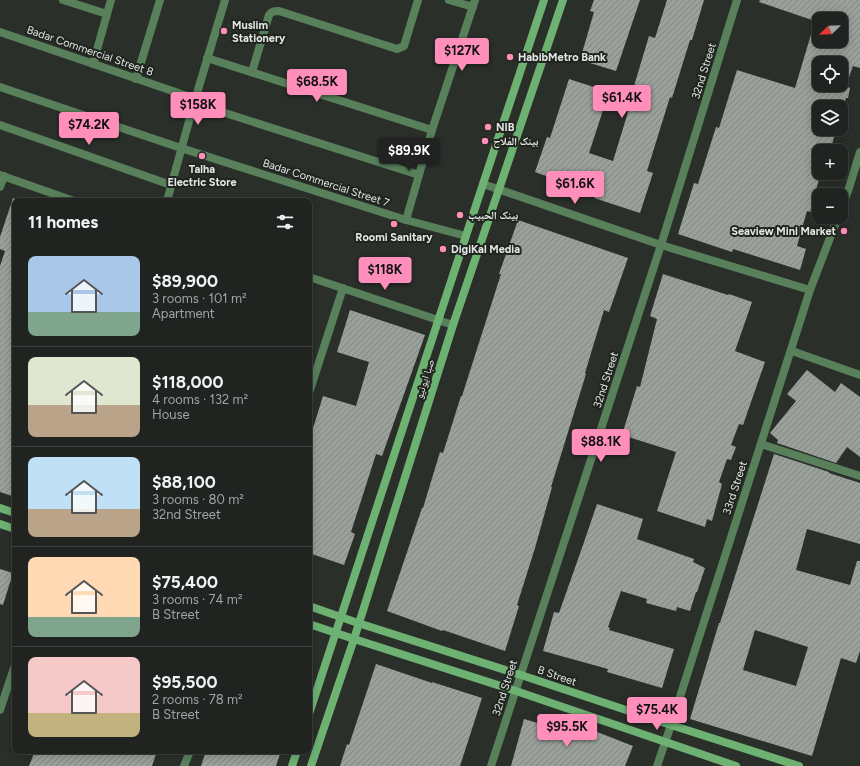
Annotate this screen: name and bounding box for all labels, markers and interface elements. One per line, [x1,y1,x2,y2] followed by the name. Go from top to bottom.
[812,12,848,48] north arrow
[812,12,848,224] map controls
[232,19,286,45] place label: Muslim Stationery
[25,23,155,79] street label: Badar Commercial Street 8
[219,26,229,36] marker: Muslim Stationery
[434,38,490,72] pin: $127K
[689,41,719,101] street label: 32nd Street
[444,43,480,58] text: $127K
[518,51,606,64] place label: HabibMetro Bank
[505,52,515,62] marker: HabibMetro Bank
[812,56,848,92] button: locate
[284,69,350,103] pin: $68.5K
[296,74,338,89] text: $68.5K
[589,85,655,119] pin: $61.4K
[602,90,642,105] text: $61.4K
[170,92,226,126] pin: $158K
[180,97,216,112] text: $158K
[812,100,848,136] button: layers
[56,112,122,146] pin: $74.2K
[68,117,110,132] text: $74.2K
[496,121,515,134] place label: NIB
[483,122,493,132] marker: NIB
[493,135,538,149] place label: بینک الفلاح
[480,136,490,146] marker: بینک الفلاح
[376,138,442,172] pin: $89.9K
[388,143,430,158] text: $89.9K
[812,144,848,180] button: +
[197,151,207,161] marker: Talha Electric Store
[261,156,391,210] street label: Badar Commercial Street 7
[167,163,237,189] place label: Talha Electric Store
[542,171,608,205] pin: $61.6K
[555,176,595,191] text: $61.6K
[812,188,848,224] button: −
[468,209,518,222] place label: بينک الحبيب
[455,210,465,220] marker: بينک الحبيب
[274,211,296,233] icon: filters
[28,212,98,232] text: 11 homes
[389,219,399,229] marker: Roomi Sanitary
[731,225,837,238] place label: Seaview Mini Market
[839,226,849,236] marker: Seaview Mini Market
[355,231,433,244] place label: Roomi Sanitary
[451,243,520,256] place label: DigiKal Media
[438,244,448,254] marker: DigiKal Media
[357,257,413,291] pin: $118K
[368,262,402,277] text: $118K
[152,271,218,291] text: $89,900
[60,272,108,320] icon: home
[152,291,247,306] text: 3 rooms · 101 m²
[152,306,215,321] text: Apartment
[591,350,621,410] street label: 32nd Street
[412,357,438,401] street label: صبا ایونیو
[152,372,224,392] text: $118,000
[60,373,108,421] icon: home
[152,392,248,407] text: 4 rooms · 132 m²
[152,407,190,422] text: House
[568,429,634,463] pin: $88.1K
[581,434,621,449] text: $88.1K
[720,460,750,516] street label: 33rd Street
[152,472,216,492] text: $88,100
[60,473,108,521] icon: home
[152,492,244,507] text: 3 rooms · 80 m²
[152,507,221,522] text: 32nd Street
[152,572,218,592] text: $75,400
[60,573,108,621] icon: home
[152,592,243,607] text: 3 rooms · 74 m²
[152,607,200,622] text: B Street
[490,658,520,718] street label: 32nd Street
[536,663,578,689] street label: B Street
[152,672,217,692] text: $95,500
[60,673,108,721] icon: home
[152,692,243,707] text: 2 rooms · 78 m²
[624,697,690,731] pin: $75.4K
[636,702,678,717] text: $75.4K
[152,707,200,722] text: B Street
[534,714,600,748] pin: $95.5K
[546,719,588,734] text: $95.5K

